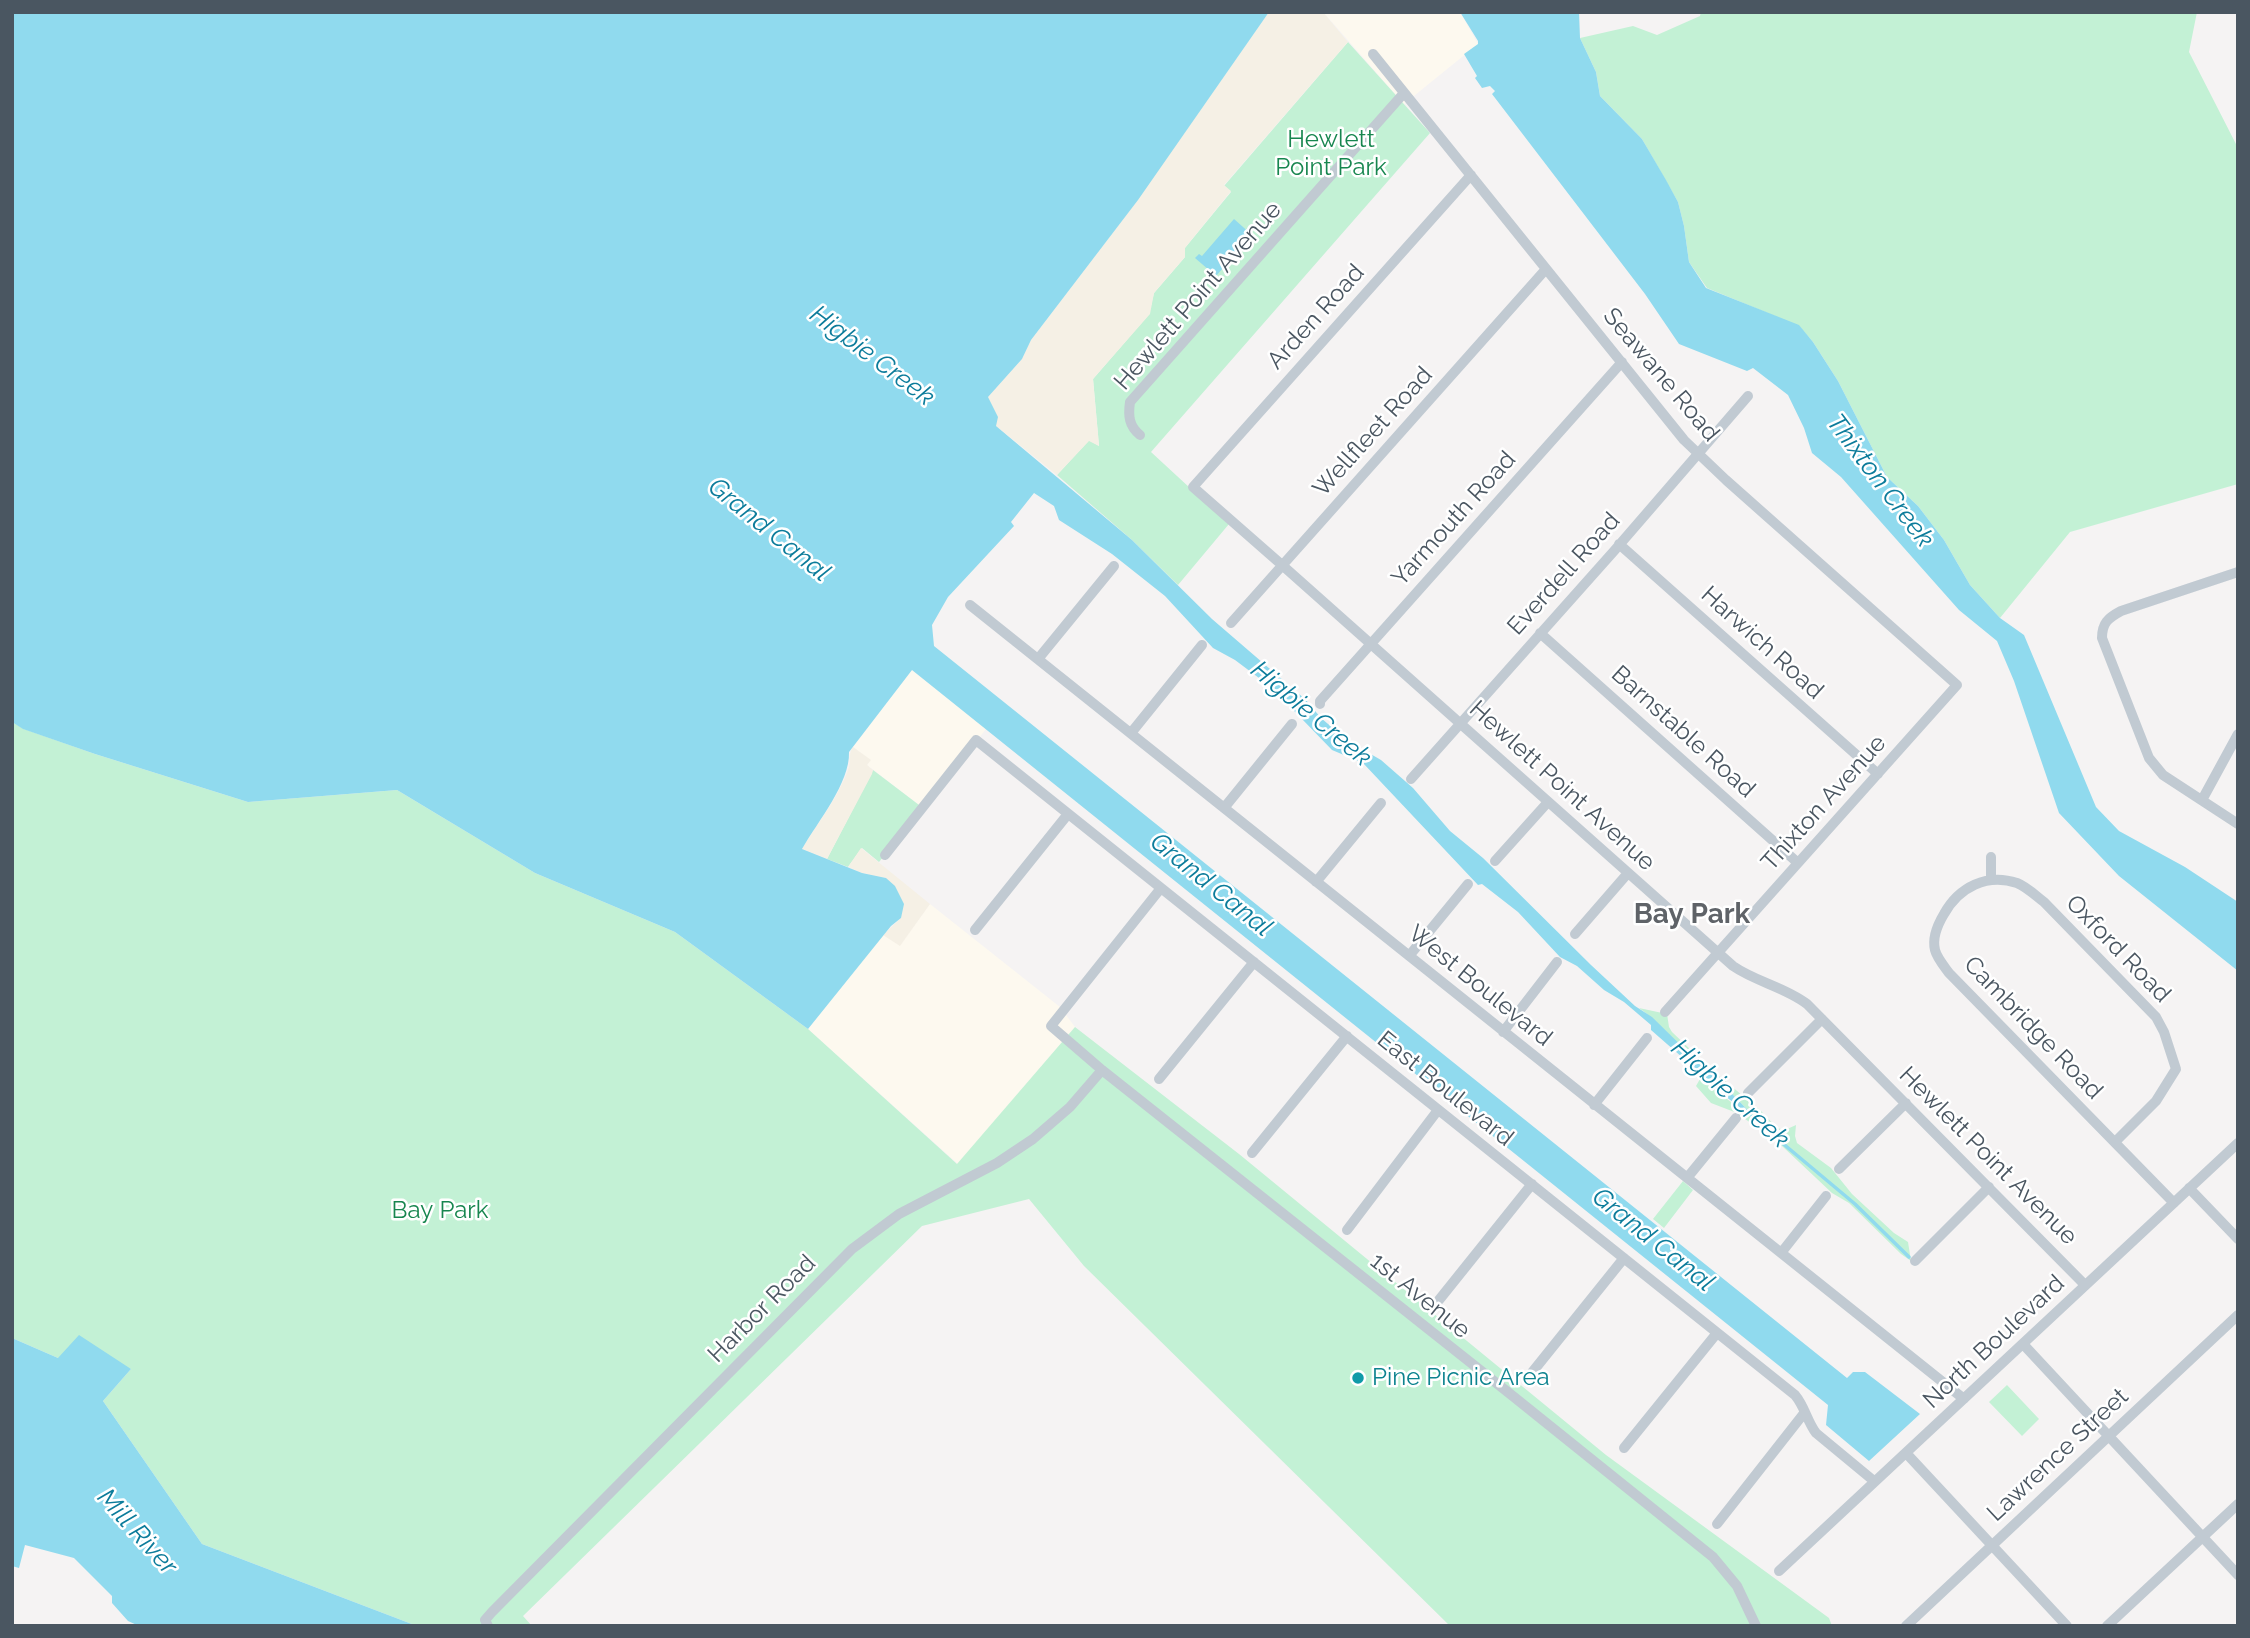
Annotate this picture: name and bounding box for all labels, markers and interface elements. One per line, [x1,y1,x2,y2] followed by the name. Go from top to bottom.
[1275,126,1387,182] park label: Hewlett Point Park
[1108,196,1288,396] street label: Hewlett Point Avenue
[1261,259,1371,375] street label: Arden Road
[804,299,940,413] water label: Higbie Creek
[1597,302,1725,448] street label: Seawane Road
[1307,361,1439,503] street label: Wellfleet Road
[1820,408,1940,554] water label: Thixton Creek
[1386,446,1522,592] street label: Yarmouth Road
[702,471,836,589] water label: Grand Canal
[1502,507,1626,641] street label: Everdell Road
[1695,581,1829,705] street label: Harwich Road
[1244,654,1378,774] water label: Higbie Creek
[1605,660,1761,804] street label: Barnstable Road
[1463,695,1661,877] street label: Hewlett Point Avenue
[1756,729,1892,877] street label: Thixton Avenue
[1144,826,1278,944] water label: Grand Canal
[2060,889,2176,1009] street label: Oxford Road
[1634,898,1750,932] district label: Bay Park
[1402,919,1558,1053] street label: West Boulevard
[1957,951,2109,1105] street label: Cambridge Road
[1371,1025,1519,1153] street label: East Boulevard
[1665,1033,1795,1155] water label: Higbie Creek
[1893,1061,2083,1251] street label: Hewlett Point Avenue
[1586,1181,1720,1299] water label: Grand Canal
[392,1197,488,1225] park label: Bay Park
[1364,1247,1476,1345] street label: 1st Avenue
[702,1249,822,1369] street label: Harbor Road
[1917,1269,2071,1415] street label: North Boulevard
[1372,1364,1550,1392] place label: Pine Picnic Area
[1350,1370,1366,1386] marker: Pine Picnic Area
[1982,1382,2134,1528] street label: Lawrence Street
[90,1483,184,1581] water label: Mill River

